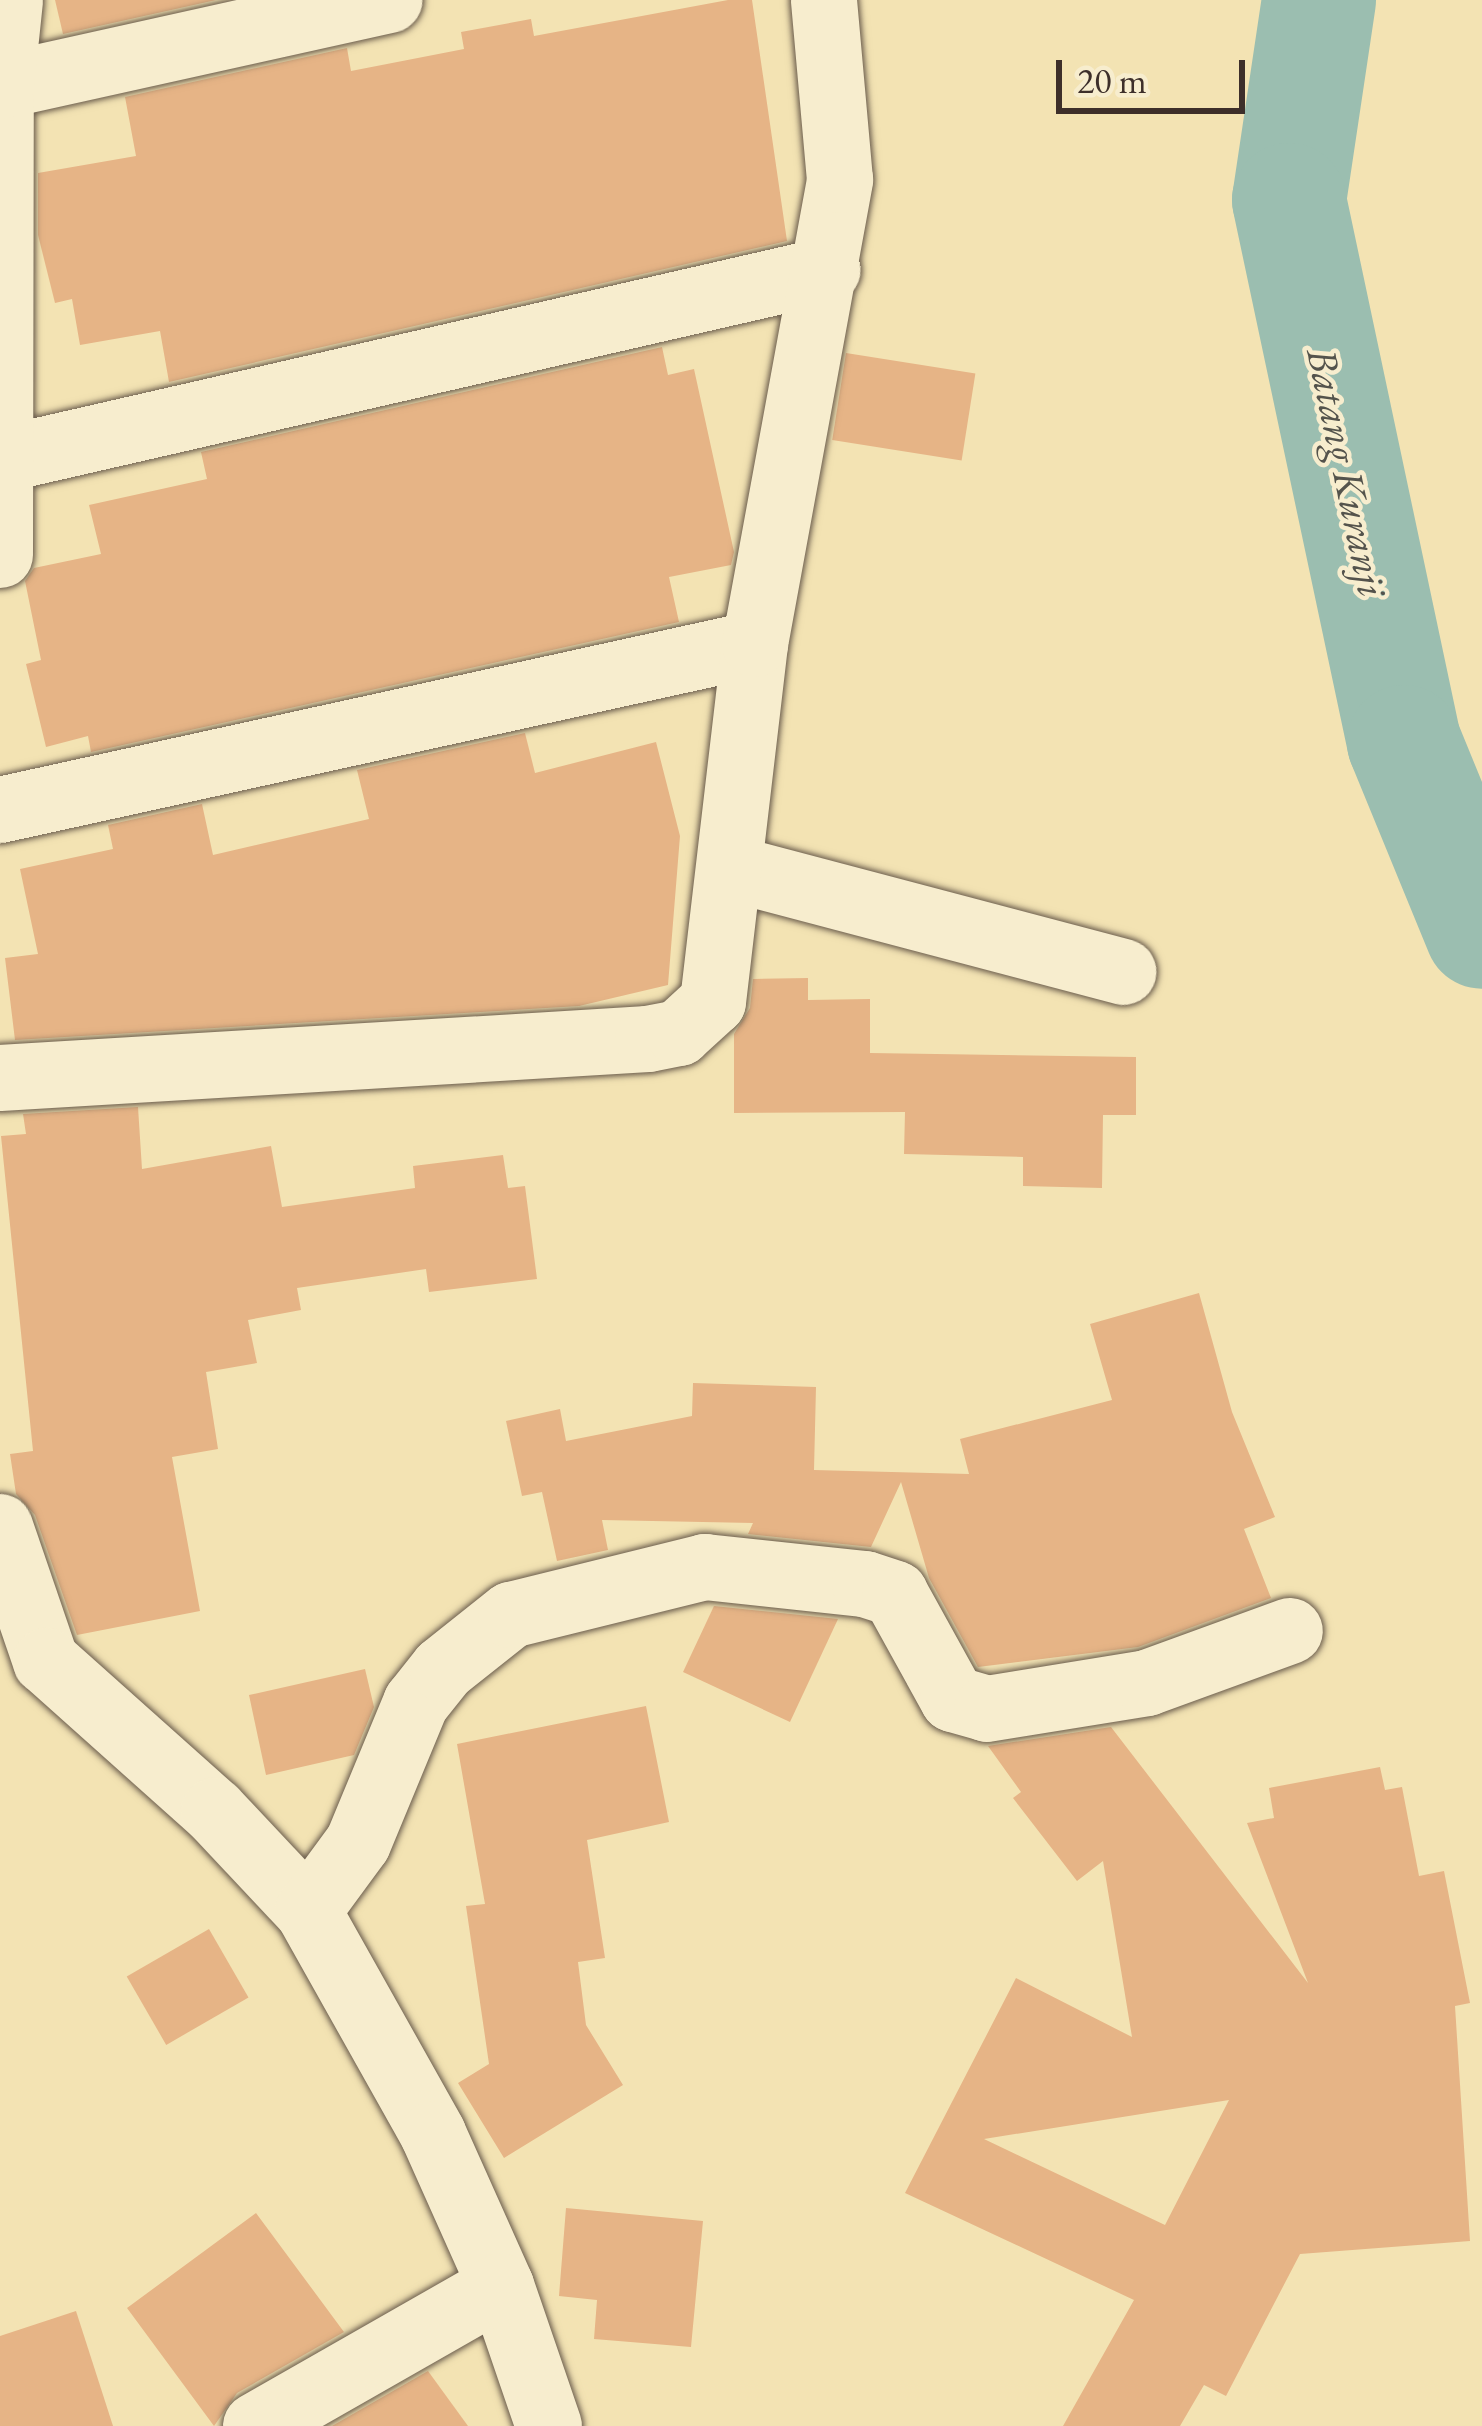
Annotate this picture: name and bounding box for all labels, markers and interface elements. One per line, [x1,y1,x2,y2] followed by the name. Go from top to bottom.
[1062,36,1251,110] scale bar
[1077,57,1147,104] text: 20 m
[1296,343,1398,601] water label: Batang Kuranji

